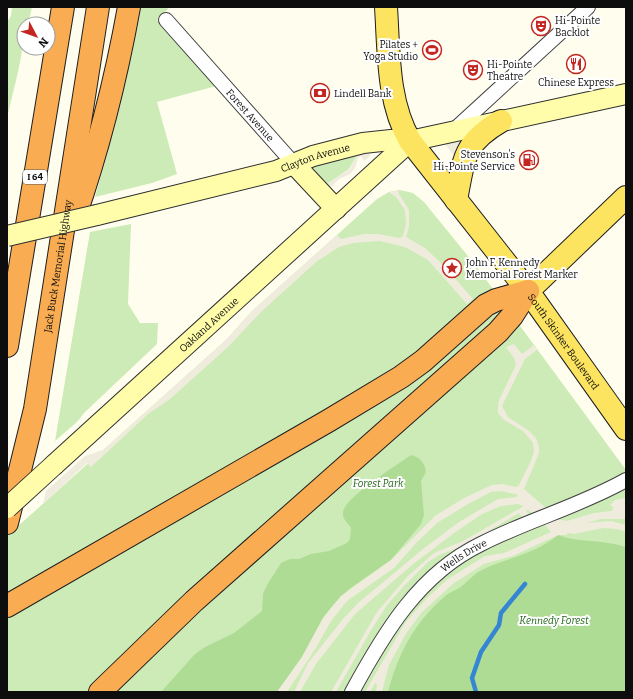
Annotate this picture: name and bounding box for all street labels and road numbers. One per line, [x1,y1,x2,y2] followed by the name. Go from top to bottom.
[223,87,276,144] street label: Forest Avenue
[279,142,351,175] street label: Clayton Avenue
[23,170,47,184] road number: I 64
[42,198,75,334] street label: Jack Buck Memorial Highway
[525,292,601,392] street label: South Skinker Boulevard
[177,295,241,355] street label: Oakland Avenue
[439,537,489,575] street label: Wells Drive

